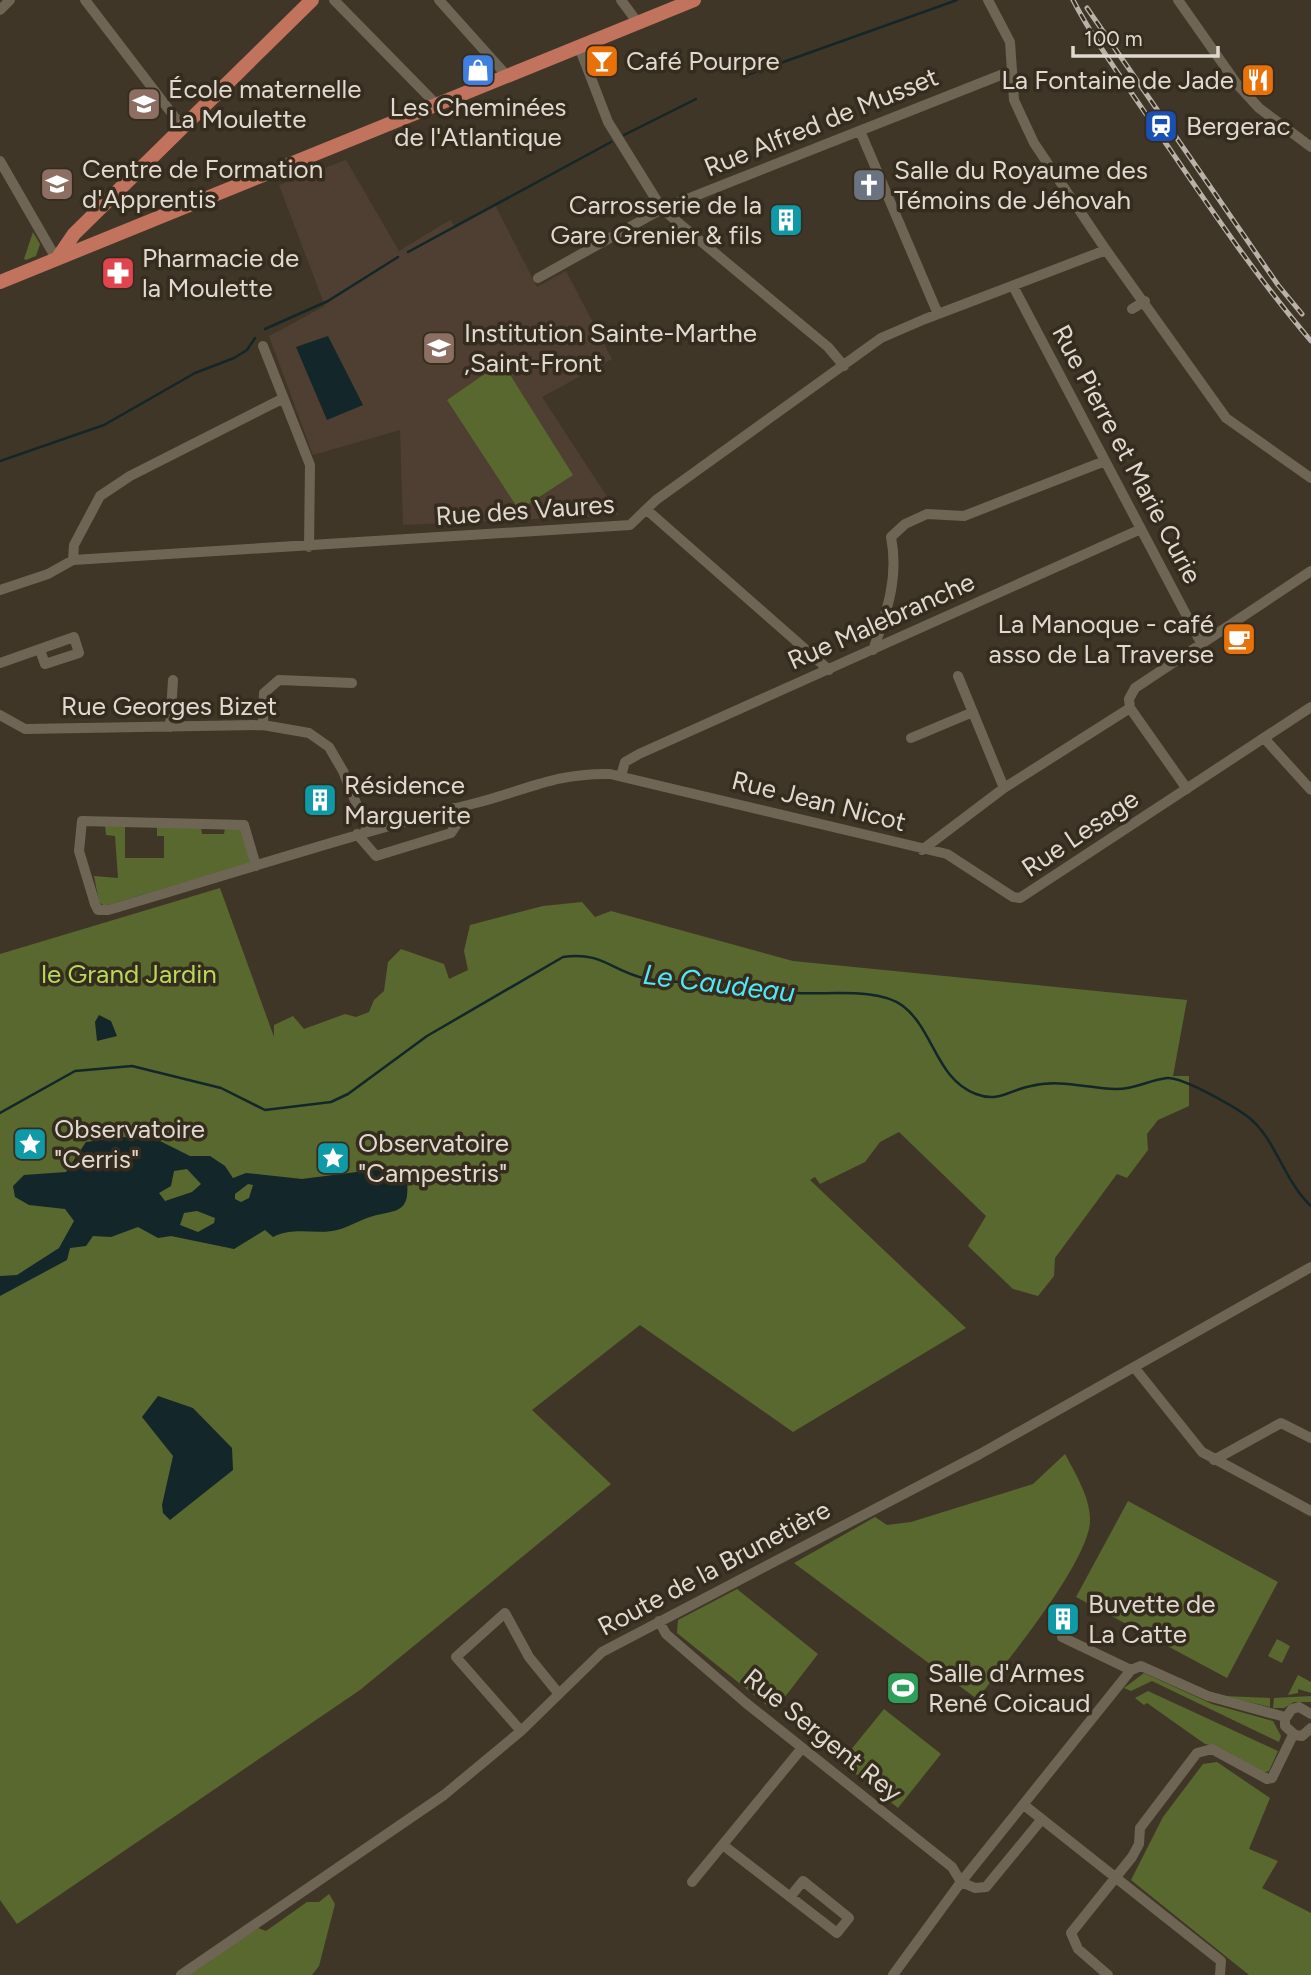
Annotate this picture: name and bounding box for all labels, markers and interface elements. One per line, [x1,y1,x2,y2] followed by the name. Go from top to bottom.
[1073,14,1218,58] scale bar
[1084,26,1143,51] text: 100 m
[583,42,621,80] bar icon: Café Pourpre
[626,45,780,77] place label: Café Pourpre
[459,51,497,89] shop icon: Les Cheminées de l'Atlantique
[699,60,943,184] street label: Rue Alfred de Musset
[1239,61,1277,99] restaurant icon: La Fontaine de Jade
[1001,64,1234,96] place label: La Fontaine de Jade
[168,73,361,135] place label: École maternelle La Moulette
[125,85,163,123] school or university icon: École maternelle La Moulette
[390,91,566,153] place label: Les Cheminées de l'Atlantique
[1142,107,1180,145] station icon: Bergerac
[1186,110,1290,142] place label: Bergerac
[82,153,323,215] place label: Centre de Formation d'Apprentis
[894,154,1148,216] place label: Salle du Royaume des Témoins de Jéhovah
[38,165,76,203] school or university icon: Centre de Formation d'Apprentis
[850,166,888,204] church icon: Salle du Royaume des Témoins de Jéhovah
[550,189,762,251] place label: Carrosserie de la Gare Grenier & fils
[767,201,805,239] building icon: Carrosserie de la Gare Grenier & fils
[142,242,299,304] place label: Pharmacie de la Moulette
[99,254,137,292] pharmacy icon: Pharmacie de la Moulette
[464,317,757,379] place label: Institution Sainte-Marthe ,Saint-Front
[1045,319,1209,589] street label: Rue Pierre et Marie Curie
[420,329,458,367] school or university icon: Institution Sainte-Marthe ,Saint-Front
[434,488,616,532] street label: Rue des Vaures
[783,565,979,677] street label: Rue Malebranche
[988,608,1214,670] place label: La Manoque - café asso de La Traverse
[1220,620,1258,658] cafe icon: La Manoque - café asso de La Traverse
[61,690,277,722] street label: Rue Georges Bizet
[729,764,910,838] street label: Rue Jean Nicot
[344,769,471,831] place label: Résidence Marguerite
[301,781,339,819] building icon: Résidence Marguerite
[1016,782,1144,884] street label: Rue Lesage
[641,957,797,1009] water label: Le Caudeau
[41,958,217,990] park label: le Grand Jardin
[54,1113,205,1175] place label: Observatoire "Cerris"
[11,1125,49,1163] place icon: Observatoire "Cerris"
[358,1127,509,1189] place label: Observatoire "Campestris"
[314,1139,352,1177] place icon: Observatoire "Campestris"
[592,1493,836,1643] street label: Route de la Brunetière
[1088,1588,1215,1650] place label: Buvette de La Catte
[1044,1600,1082,1638] building icon: Buvette de La Catte
[928,1657,1091,1719] place label: Salle d'Armes René Coicaud
[737,1661,909,1809] street label: Rue Sergent Rey
[884,1669,922,1707] sports icon: Salle d'Armes René Coicaud

